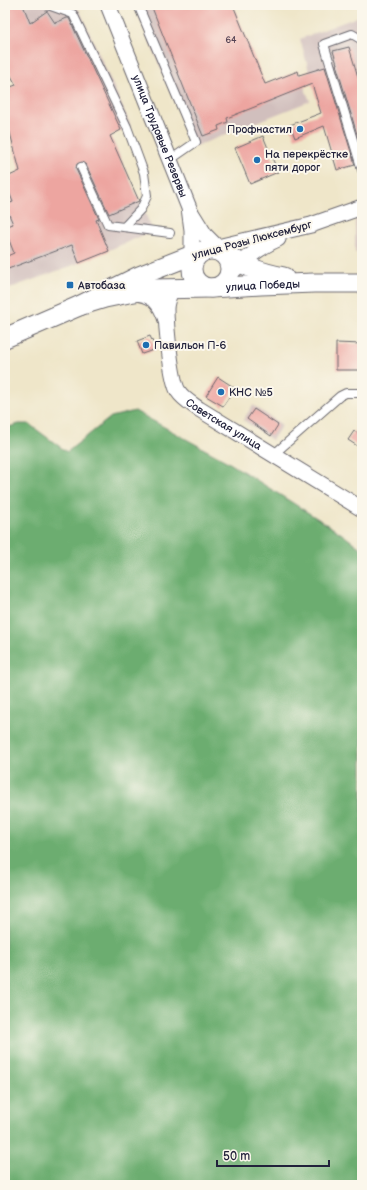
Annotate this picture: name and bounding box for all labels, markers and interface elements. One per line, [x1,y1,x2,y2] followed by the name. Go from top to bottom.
[226,35,237,46] house number: 64
[130,73,191,199] street label: улица Трудовые Резервы
[227,123,292,136] place label: Профнастил
[295,124,305,134] marker: Профнастил
[265,148,348,174] place label: На перекрёстке пяти дорог
[252,155,262,165] marker: На перекрёстке пяти дорог
[191,218,314,262] street label: улица Розы Люксембург
[225,277,300,294] street label: улица Победы
[77,279,126,292] place label: Автобаза
[65,280,75,290] marker: Автобаза
[154,339,227,352] place label: Павильон П-6
[141,340,151,350] marker: Павильон П-6
[229,386,273,399] place label: КНС №5
[216,387,226,397] marker: КНС №5
[183,395,265,453] street label: Советская улица
[217,1142,329,1168] scale bar
[223,1149,250,1164] text: 50 m

